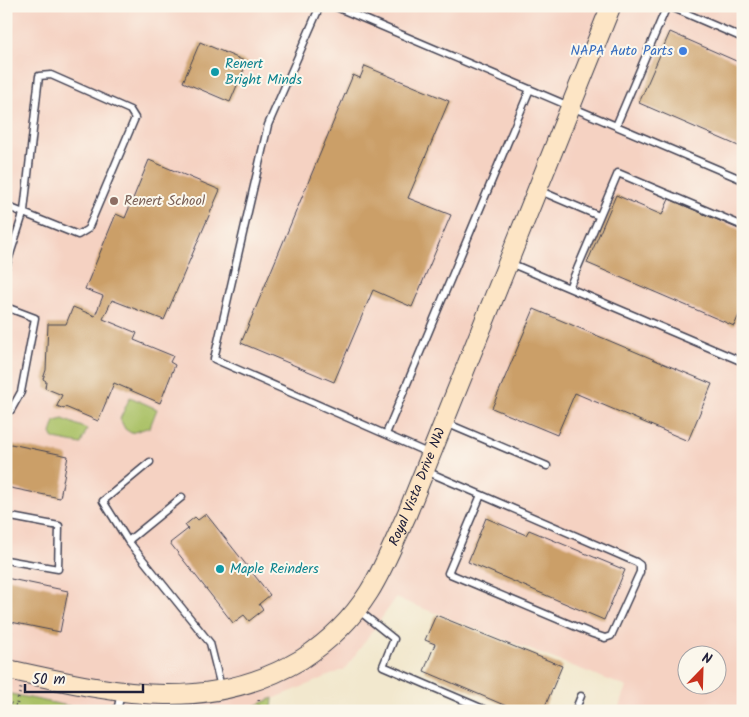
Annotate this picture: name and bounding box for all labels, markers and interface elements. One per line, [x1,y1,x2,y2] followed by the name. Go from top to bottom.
[570,40,673,62] place label: NAPA Auto Parts
[677,45,689,57] marker: NAPA Auto Parts
[225,53,302,91] place label: Renert Bright Minds
[209,66,221,78] marker: Renert Bright Minds
[124,190,206,212] place label: Renert School
[108,195,120,207] marker: Renert School
[383,424,452,550] street label: Royal Vista Drive NW
[230,558,319,580] place label: Maple Reinders
[214,563,226,575] marker: Maple Reinders
[676,644,726,694] north arrow
[698,647,715,671] text: N
[25,662,142,694] scale bar
[32,668,66,692] text: 50 m

